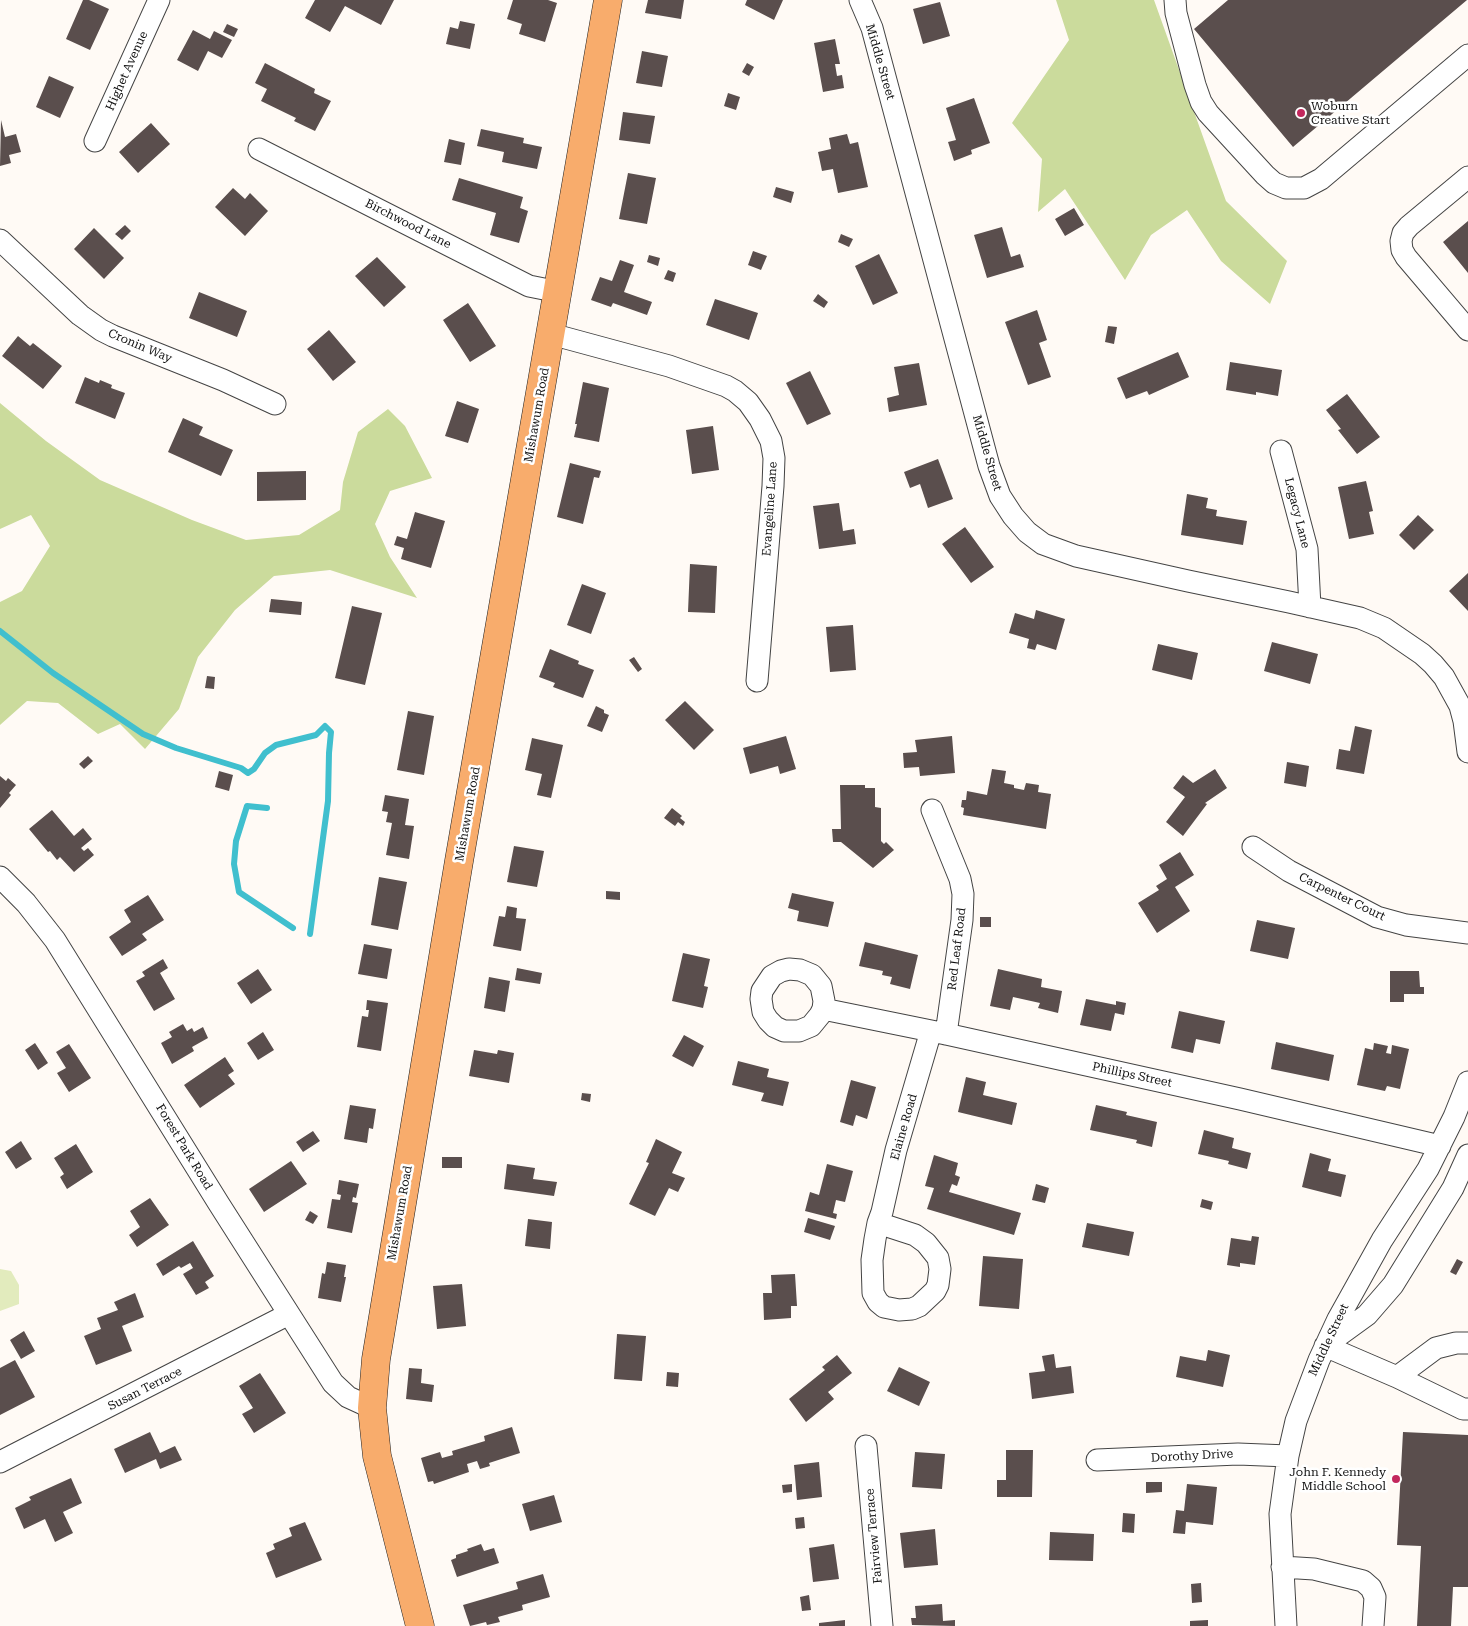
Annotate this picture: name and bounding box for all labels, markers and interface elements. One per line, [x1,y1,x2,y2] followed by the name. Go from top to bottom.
[862,22,898,102] street label: Middle Street
[103,29,151,113] street label: Highet Avenue
[1311,99,1390,127] place label: Woburn Creative Start
[1295,107,1307,119] marker: Woburn Creative Start
[363,196,453,252] street label: Birchwood Lane
[106,326,174,366] street label: Cronin Way
[522,366,552,464] street label: Mishawum Road
[969,413,1005,493] street label: Middle Street
[760,461,780,557] street label: Evangeline Lane
[1281,476,1313,550] street label: Legacy Lane
[453,765,483,863] street label: Mishawum Road
[1296,870,1388,924] street label: Carpenter Court
[945,907,969,991] street label: Red Leaf Road
[1091,1059,1173,1091] street label: Phillips Street
[888,1092,920,1162] street label: Elaine Road
[153,1101,215,1193] street label: Forest Park Road
[385,1164,415,1262] street label: Mishawum Road
[1306,1301,1352,1379] street label: Middle Street
[106,1364,184,1414] street label: Susan Terrace
[1150,1447,1234,1465] street label: Dorothy Drive
[1289,1465,1386,1493] place label: John F. Kennedy Middle School
[1390,1473,1402,1485] marker: John F. Kennedy Middle School
[863,1488,885,1584] street label: Fairview Terrace

